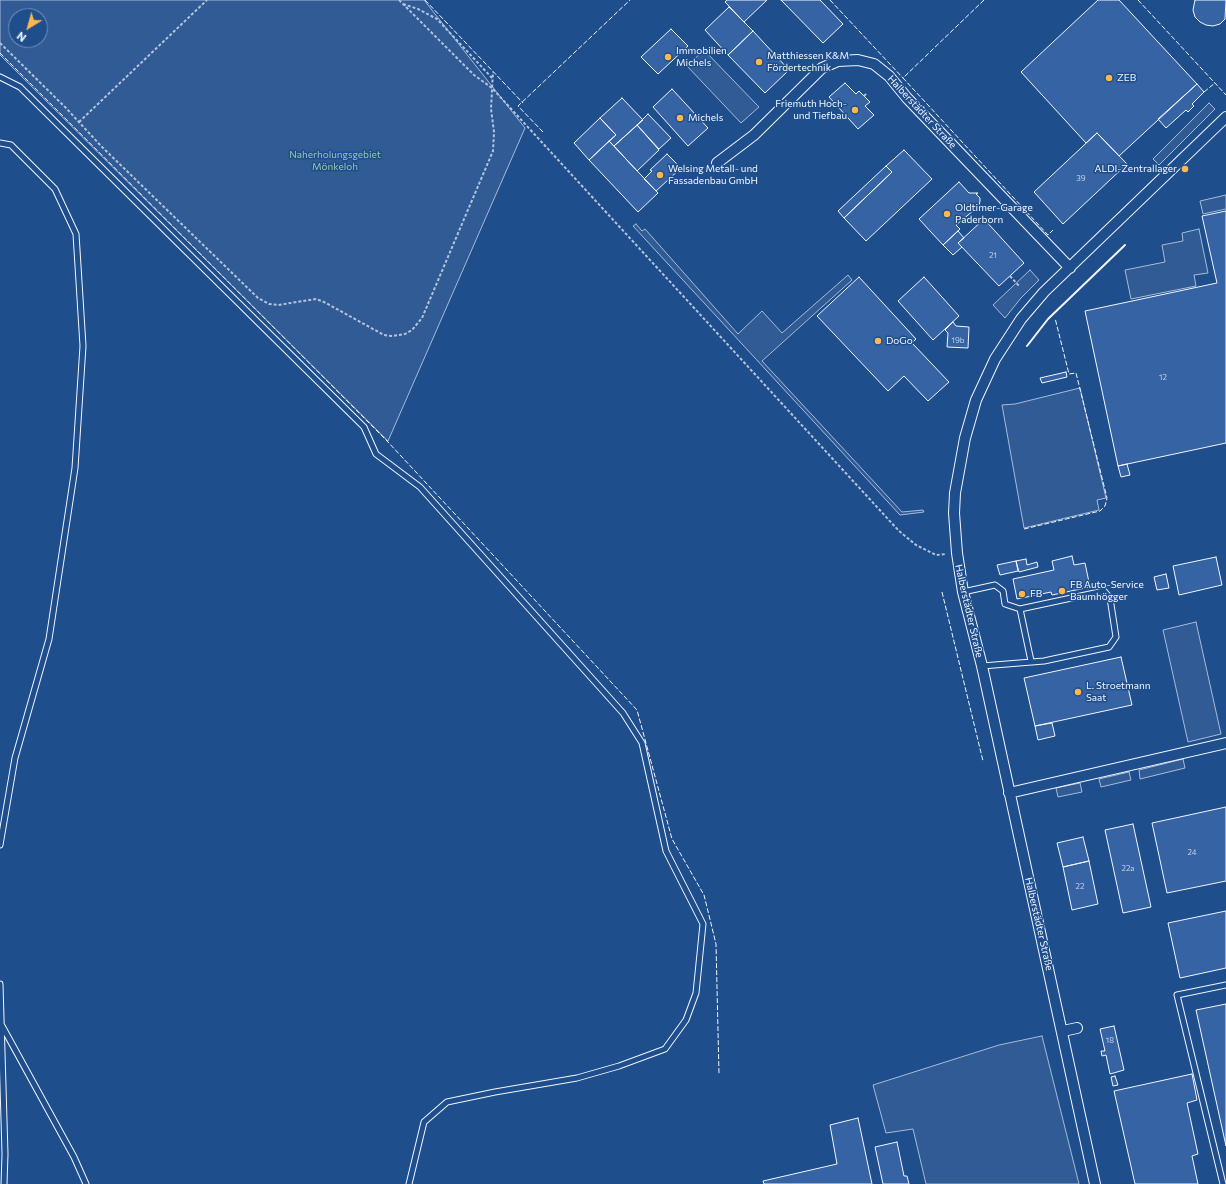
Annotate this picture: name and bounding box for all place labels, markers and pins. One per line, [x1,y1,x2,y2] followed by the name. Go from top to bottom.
[676,45,727,68] place label: Immobilien Michels
[767,50,849,74] place label: Matthiessen K&M Fördertechnik
[663,52,673,62] marker: Immobilien Michels
[754,57,764,67] marker: Matthiessen K&M Fördertechnik
[1117,72,1136,84] place label: ZEB
[1104,73,1114,83] marker: ZEB
[775,98,847,122] place label: Friemuth Hoch- und Tiefbau
[850,105,860,115] marker: Friemuth Hoch- und Tiefbau
[688,112,723,124] place label: Michels
[675,113,685,123] marker: Michels
[668,163,758,186] place label: Welsing Metall- und Fassadenbau GmbH
[1095,163,1177,175] place label: ALDI-Zentrallager
[1180,164,1190,174] marker: ALDI-Zentrallager
[655,170,665,180] marker: Welsing Metall- und Fassadenbau GmbH
[955,202,1033,226] place label: Oldtimer-Garage Paderborn
[942,209,952,219] marker: Oldtimer-Garage Paderborn
[886,335,913,347] place label: DoGo
[873,336,883,346] marker: DoGo
[1070,579,1144,602] place label: FB Auto-Service Baumhögger
[1057,586,1067,596] marker: FB Auto-Service Baumhögger
[1030,588,1042,600] place label: FB
[1017,589,1027,599] marker: FB
[1086,680,1150,704] place label: L. Stroetmann Saat
[1073,687,1083,697] marker: L. Stroetmann Saat

